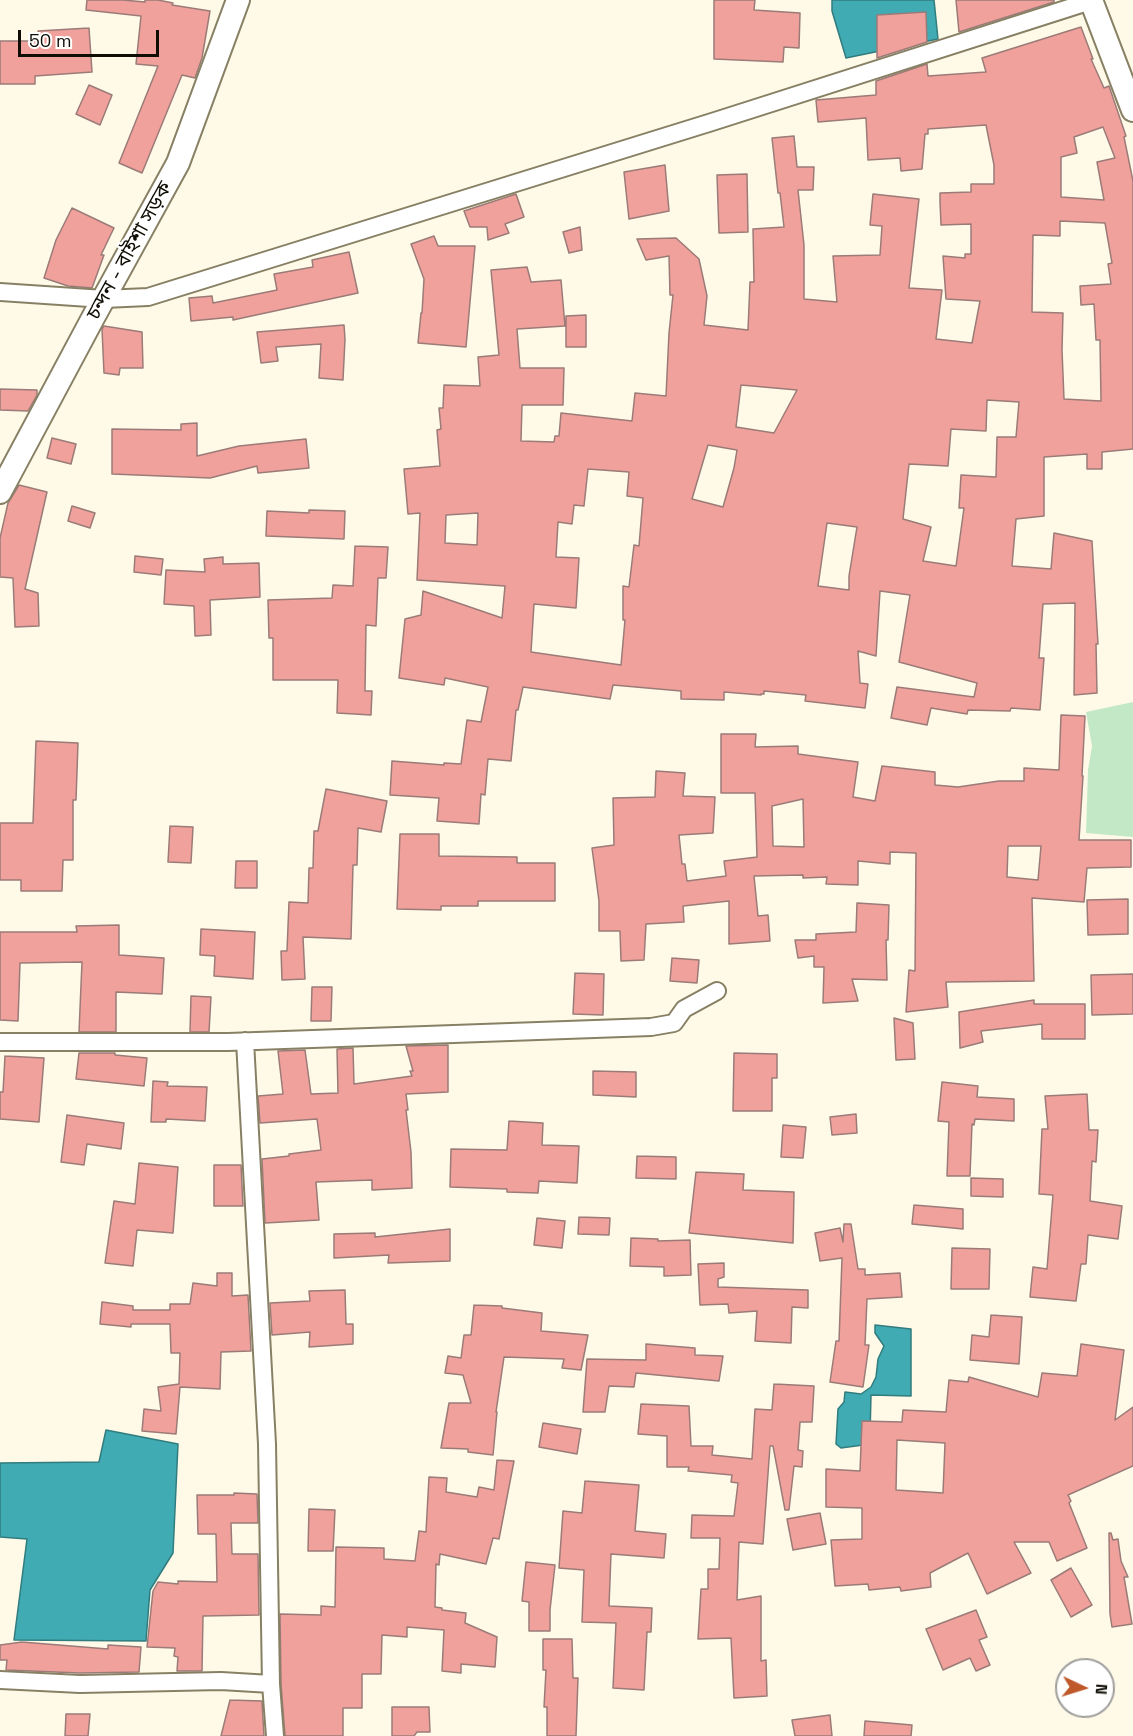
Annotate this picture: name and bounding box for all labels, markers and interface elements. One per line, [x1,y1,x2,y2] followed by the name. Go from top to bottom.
[21,18,162,56] scale bar
[29,29,71,52] text: 50 m
[82,178,178,324] street label: চন্দন - বাইশা সড়ক
[1055,1658,1115,1718] north arrow
[1091,1683,1112,1695] text: N

